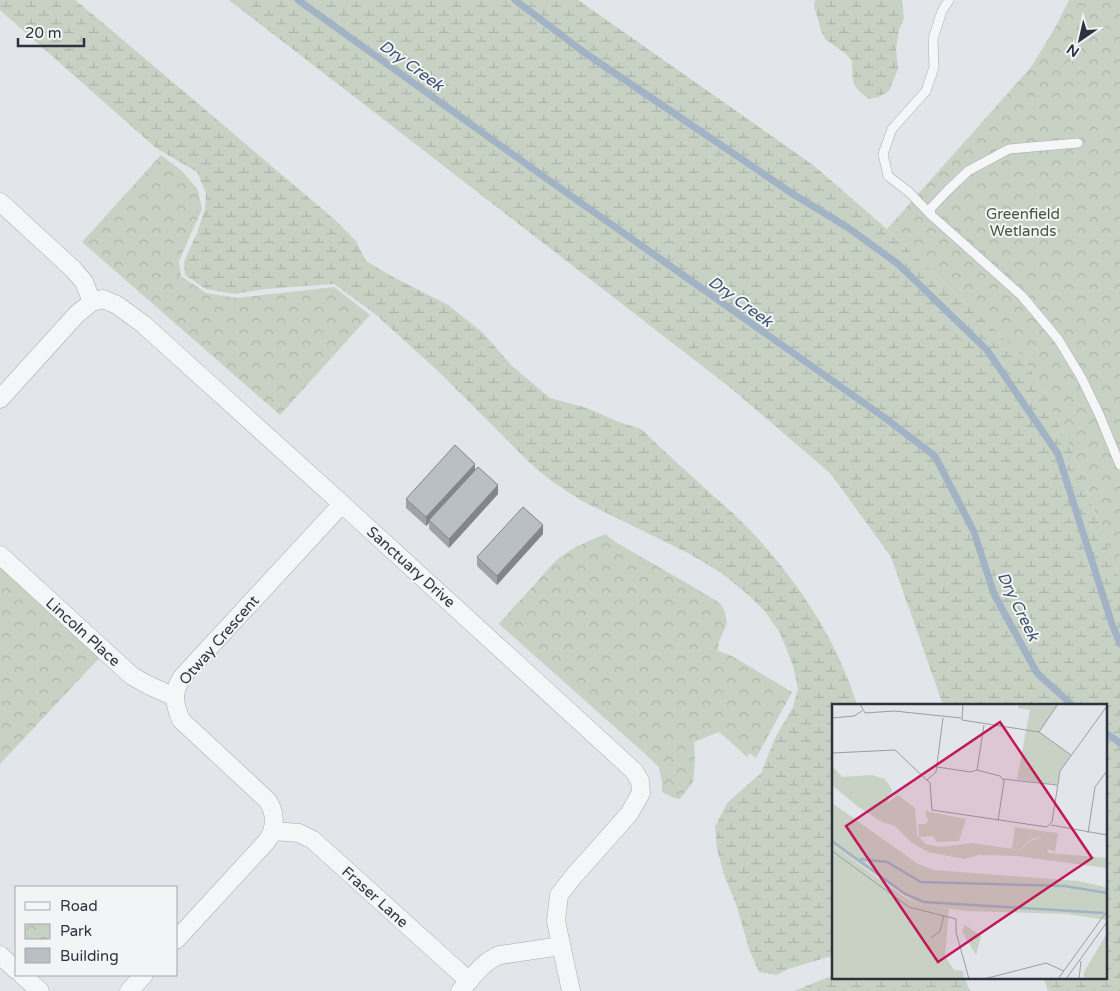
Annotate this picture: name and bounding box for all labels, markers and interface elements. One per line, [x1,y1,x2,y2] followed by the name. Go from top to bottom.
[18,15,84,47] scale bar
[1055,15,1105,65] north arrow
[25,24,62,42] text: 20 m
[375,36,448,97] water label: Dry Creek
[1064,40,1082,61] text: N
[986,205,1060,240] park label: Greenfield Wetlands
[704,272,777,333] water label: Dry Creek
[363,523,459,611] street label: Sanctuary Drive
[993,569,1044,645] water label: Dry Creek
[175,591,263,688] street label: Otway Crescent
[42,594,124,670] street label: Lincoln Place
[832,704,1108,978] inset map
[338,863,412,931] street label: Fraser Lane
[15,886,178,976] legend
[60,897,98,915] text: Road
[60,922,92,940] text: Park
[60,947,119,965] text: Building

